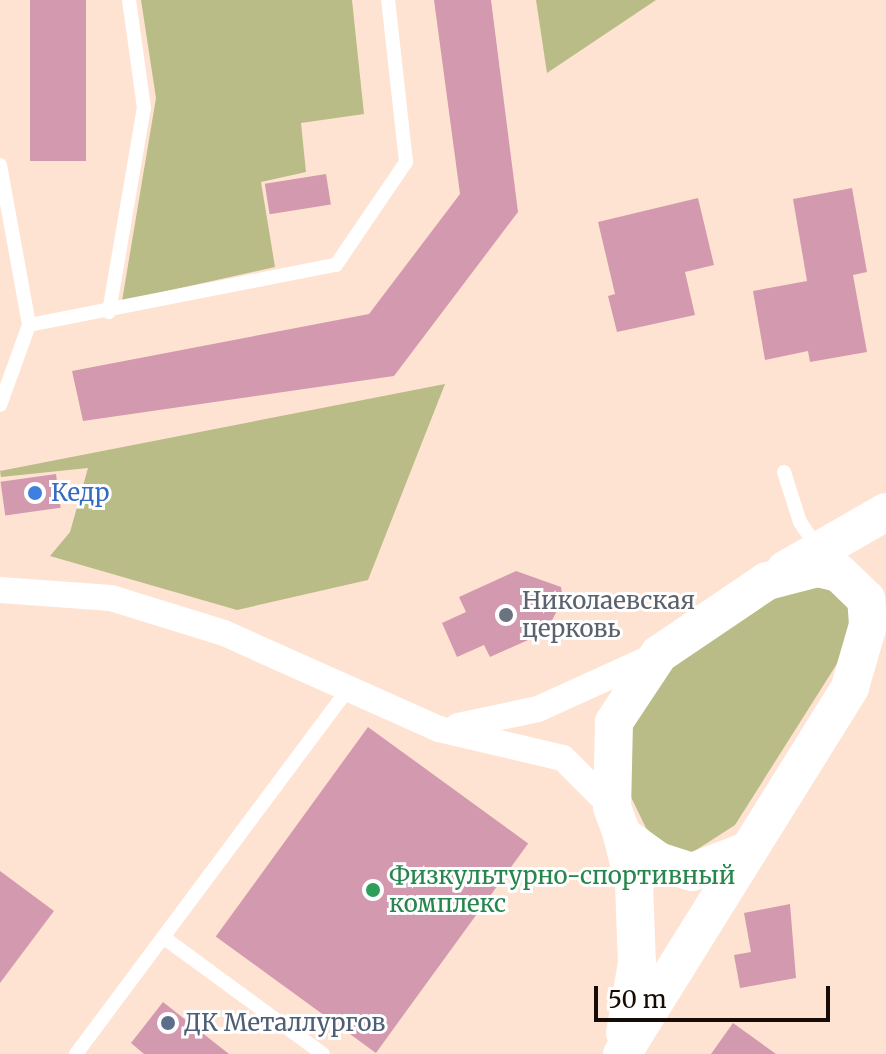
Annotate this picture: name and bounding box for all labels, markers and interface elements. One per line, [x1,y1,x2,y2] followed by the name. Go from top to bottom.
[51,479,109,507] place label: Кедр
[26,484,44,502] marker: Кедр
[522,587,695,643] place label: Николаевская церковь
[497,606,515,624] marker: Николаевская церковь
[389,862,735,918] place label: Физкультурно-спортивный комплекс
[364,881,382,899] marker: Физкультурно-спортивный комплекс
[598,970,834,1020] scale bar
[608,984,667,1015] text: 50 m
[184,1009,385,1037] place label: ДК Металлургов
[159,1014,177,1032] marker: ДК Металлургов

